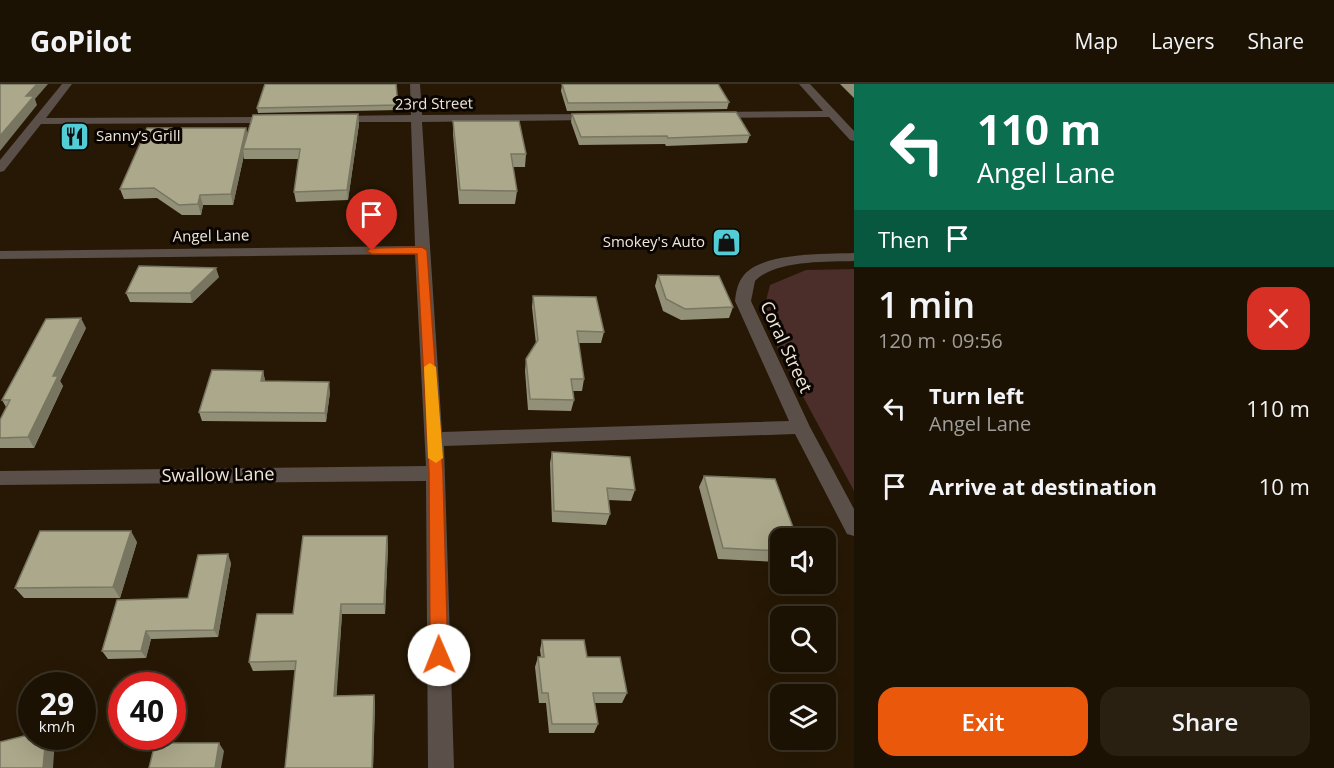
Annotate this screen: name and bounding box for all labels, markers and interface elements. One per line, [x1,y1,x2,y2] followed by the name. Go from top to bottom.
[30,22,132,60] text: GoPilot
[1075,27,1118,55] text: Map
[1151,27,1215,55] text: Layers
[1248,27,1304,55] text: Share
[395,92,473,114] street label: 23rd Street
[977,100,1101,157] text: 110 m
[878,108,956,186] icon: left
[59,120,91,152] restaurant icon: Sanny’s Grill
[96,125,180,145] place label: Sanny’s Grill
[977,154,1115,191] text: Angel Lane
[346,189,397,251] pin
[355,198,388,231] icon: arrive
[941,222,974,255] icon: arrive
[172,224,250,246] street label: Angel Lane
[878,224,929,254] text: Then
[710,226,742,258] shop icon: Smokey's Auto
[603,231,705,251] place label: Smokey's Auto
[878,280,975,329] text: 1 min
[1247,287,1310,350] button: close
[755,297,819,397] street label: Coral Street
[878,327,1003,354] text: 120 m · 09:56
[929,380,1024,410] text: Turn left
[878,392,911,425] icon: left
[1246,393,1310,423] text: 110 m
[929,410,1031,437] text: Angel Lane
[161,461,275,487] street label: Swallow Lane
[878,470,911,503] icon: arrive
[929,471,1157,501] text: Arrive at destination
[1259,471,1310,501] text: 10 m
[770,528,836,750] map controls
[770,528,836,594] button: sound
[770,606,836,672] button: search
[407,623,471,687] position arrow
[108,672,186,750] speed limit sign: 40
[40,683,74,724] text: 29
[770,684,836,750] button: layers
[878,687,1088,756] button: Exit
[1100,687,1310,756] button: Share
[39,716,75,736] text: km/h

